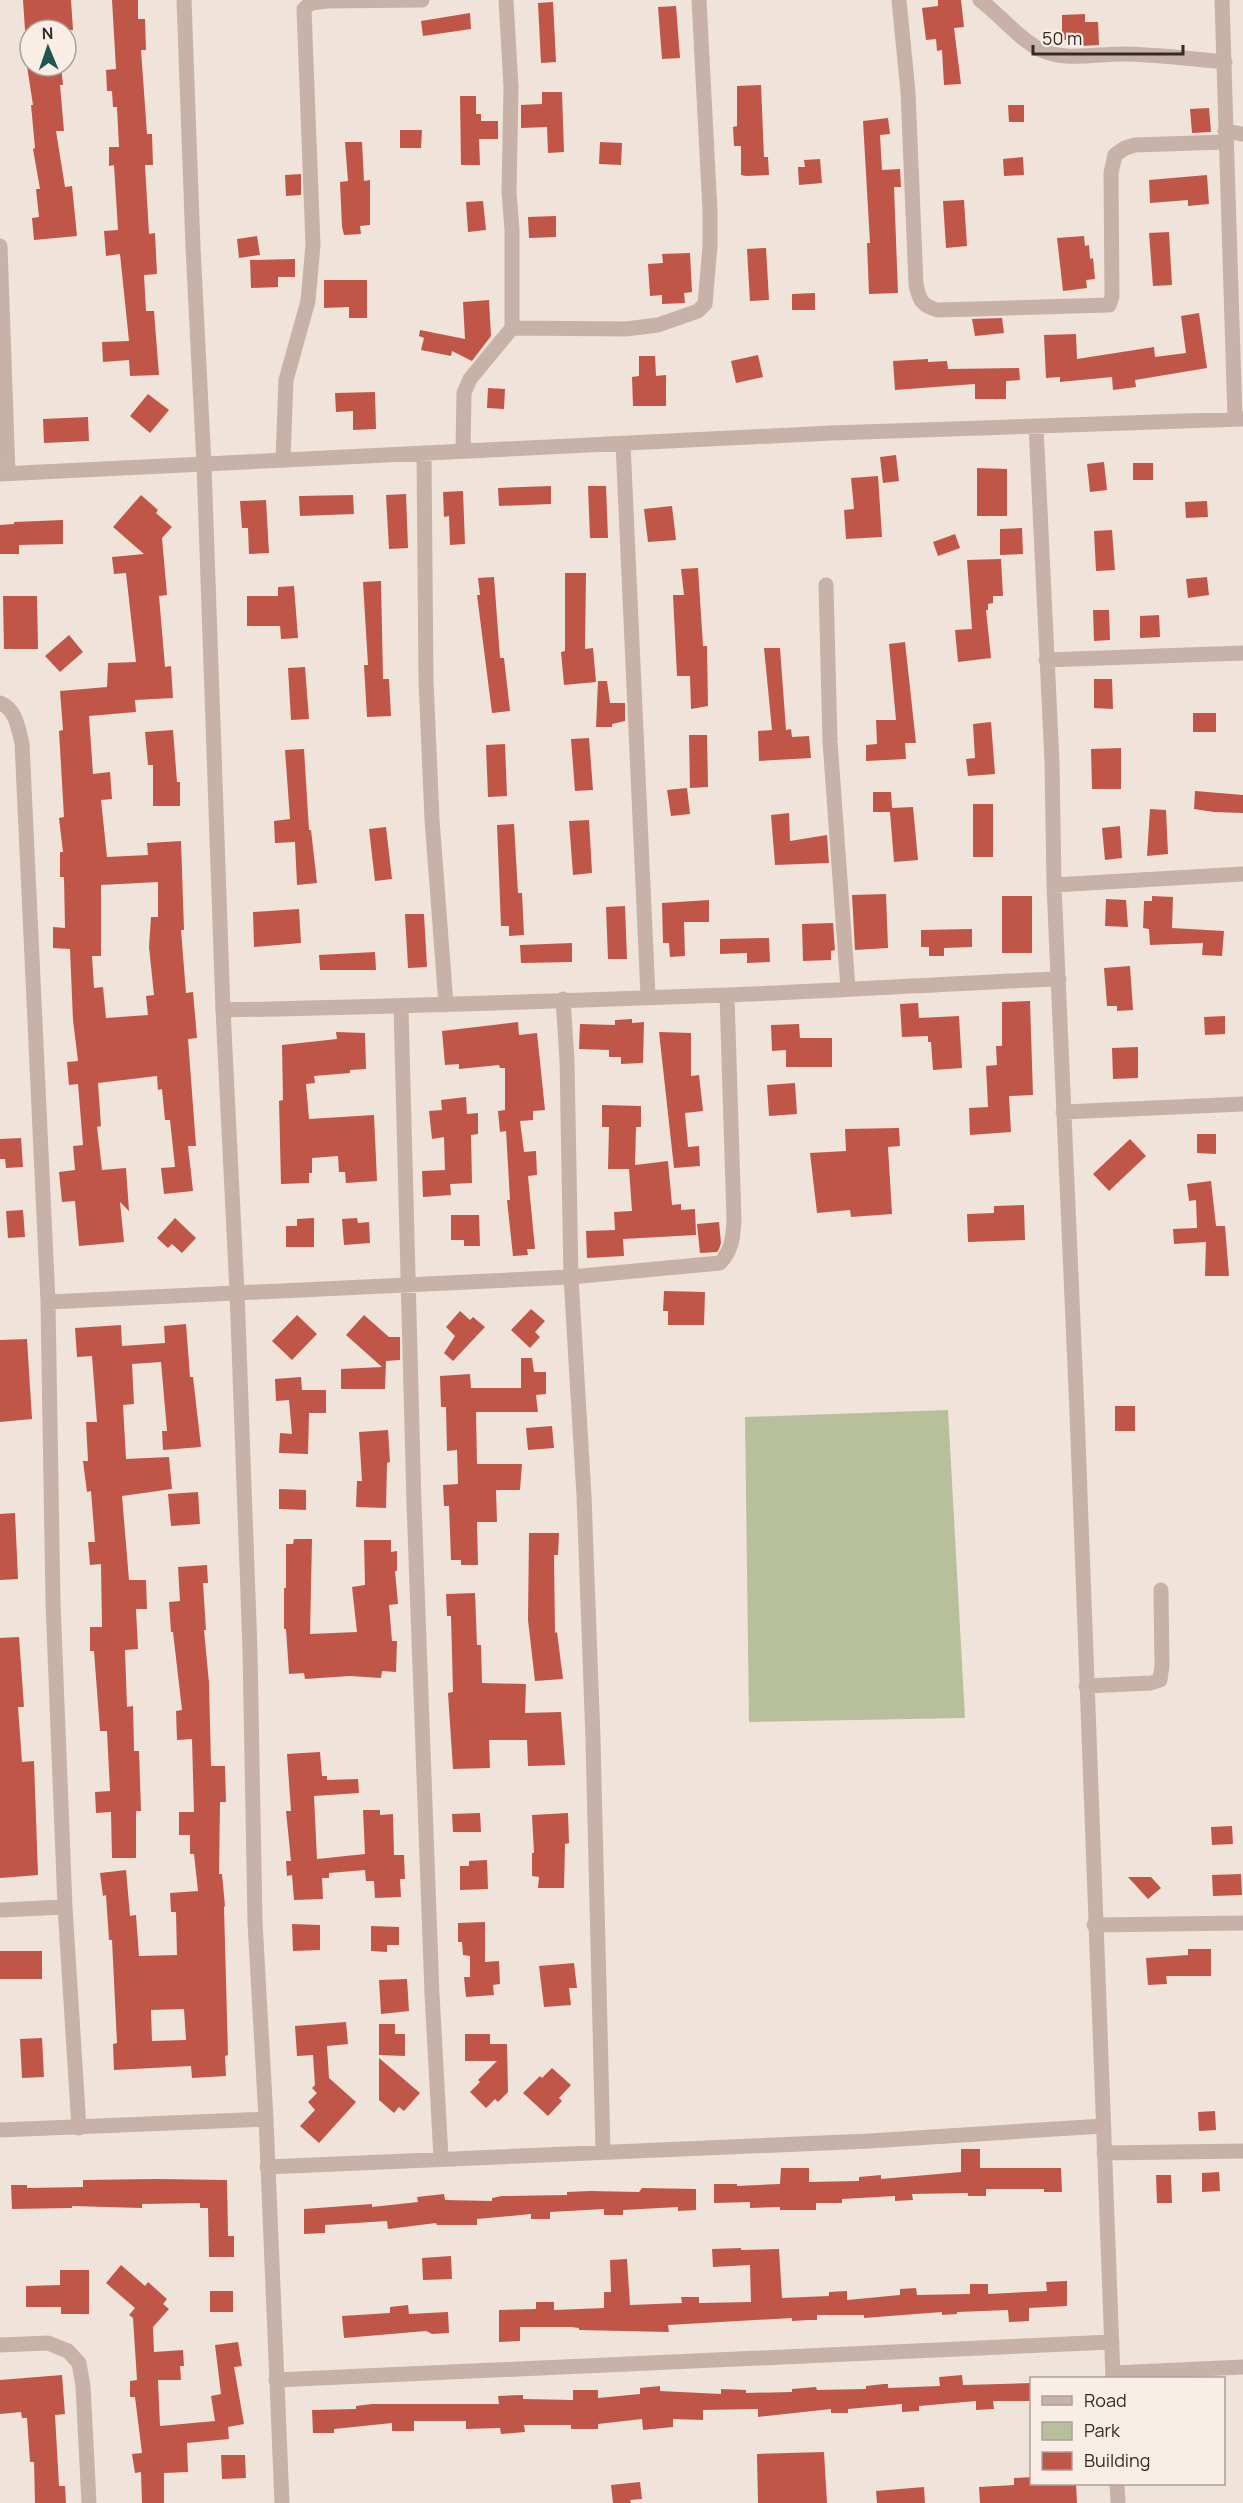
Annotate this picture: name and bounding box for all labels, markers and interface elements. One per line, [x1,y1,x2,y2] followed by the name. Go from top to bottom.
[18,18,78,78] north arrow
[1033,18,1183,56] scale bar
[41,22,54,44] text: N
[1042,26,1082,50] text: 50 m
[1030,2377,1225,2485] legend
[1084,2388,1127,2412] text: Road
[1084,2418,1121,2442] text: Park
[1084,2448,1150,2472] text: Building

